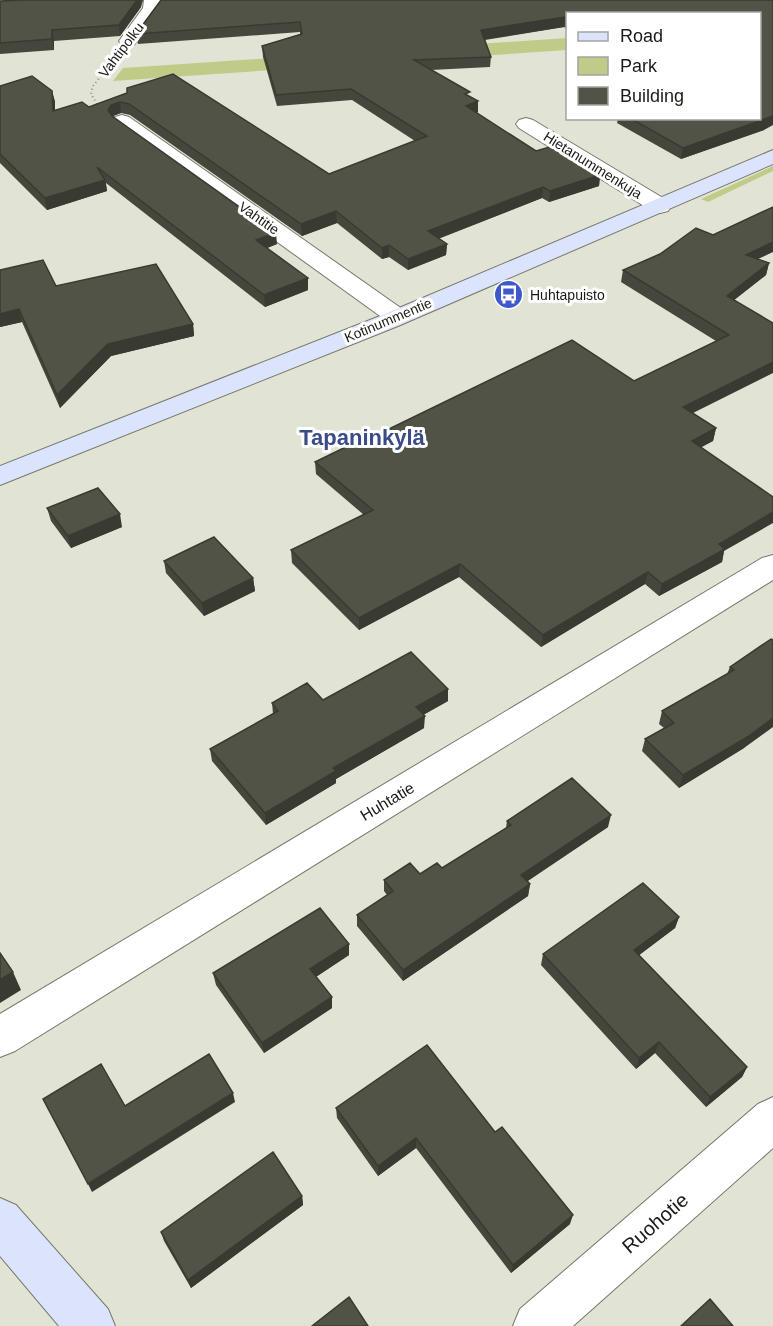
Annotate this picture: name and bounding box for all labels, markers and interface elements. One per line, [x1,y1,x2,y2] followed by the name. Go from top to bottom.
[566,12,761,120] legend
[95,19,147,81] street label: Vahtipolku
[620,26,663,46] text: Road
[620,56,658,76] text: Park
[620,86,684,106] text: Building
[541,128,645,202] street label: Hietanummenkuja
[236,198,282,238] street label: Vahtitie
[493,279,525,311] bus stop icon: Huhtapuisto
[530,287,605,303] place label: Huhtapuisto
[342,294,434,346] street label: Kotinummentie
[299,425,426,450] district label: Tapaninkylä
[357,779,417,824] street label: Huhtatie
[618,1188,692,1258] street label: Ruohotie

